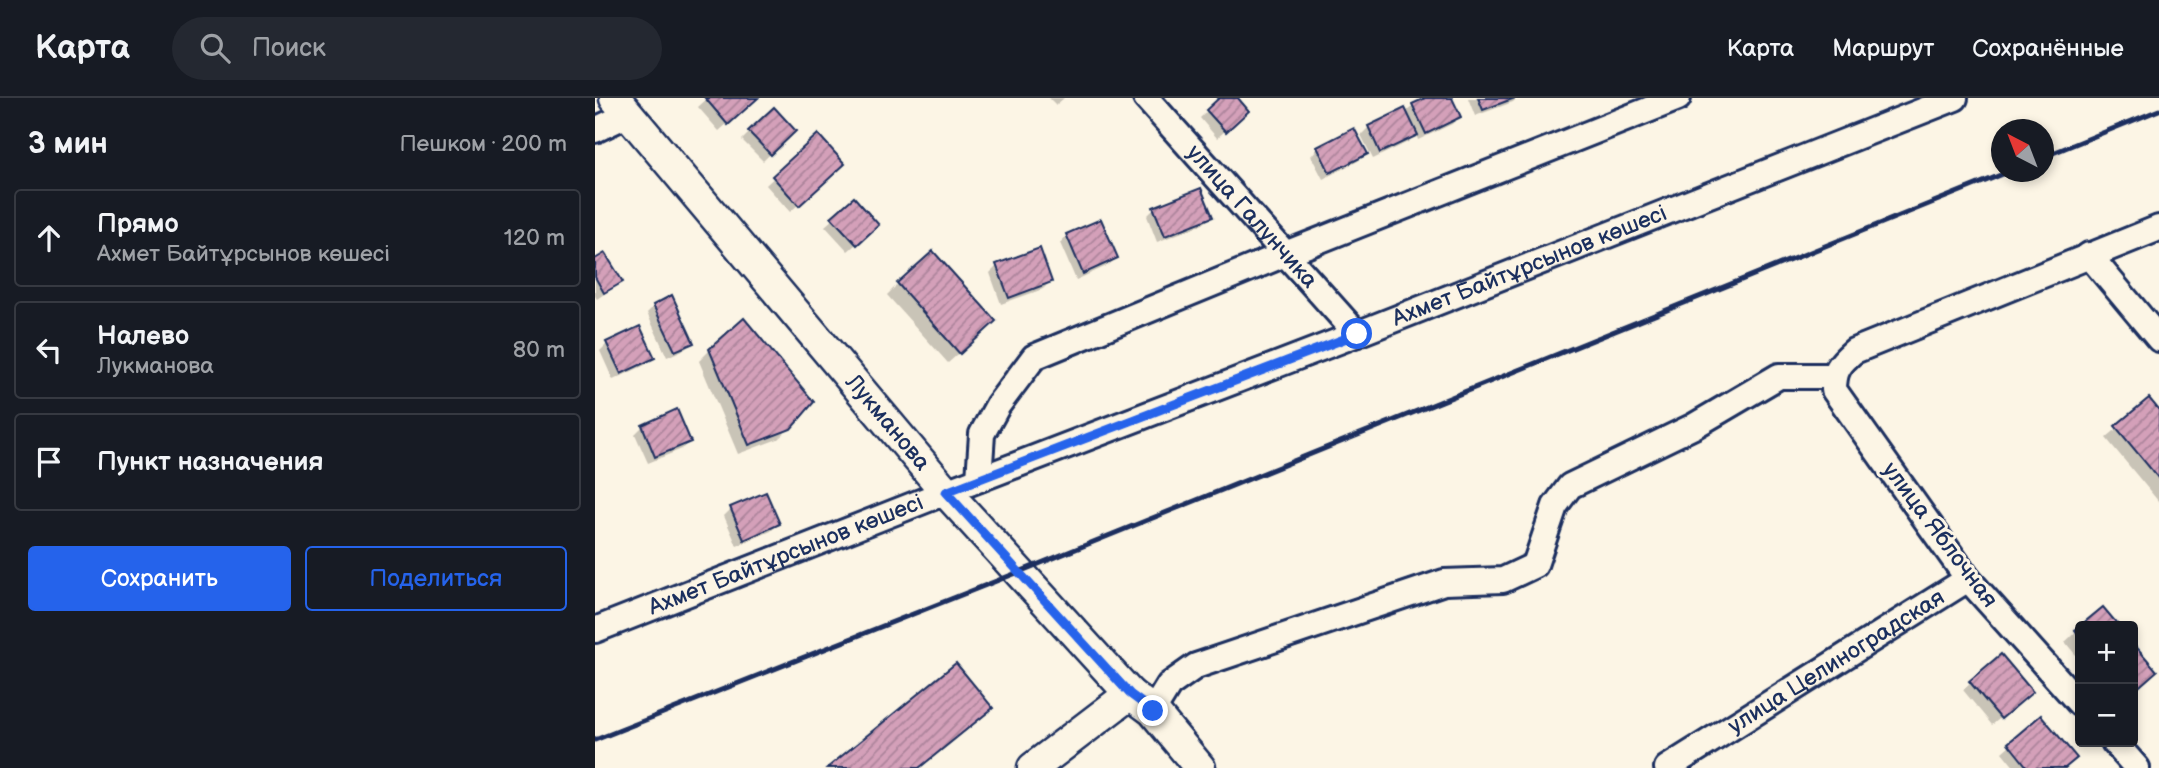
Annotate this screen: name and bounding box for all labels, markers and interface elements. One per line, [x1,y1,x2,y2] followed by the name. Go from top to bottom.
[172,17,662,80] search box
[35,28,130,68] text: Карта
[196,29,234,67] icon: search
[252,33,326,64] text: Поиск
[1727,34,1794,63] text: Карта
[1832,34,1934,63] text: Маршрут
[1972,34,2124,63] text: Сохранённые
[1991,119,2054,182] north arrow
[28,126,108,162] text: 3 мин
[399,130,567,158] text: Пешком · 200 m
[1181,139,1324,294] street label: улица Галунчика
[1387,199,1671,333] street label: Ахмет Байтұрсынов көшесі
[97,209,179,240] text: Прямо
[30,219,68,257] icon: ahead
[504,224,565,252] text: 120 m
[97,240,390,268] text: Ахмет Байтұрсынов көшесі
[1341,318,1372,349] route start
[97,321,189,352] text: Налево
[30,331,68,369] icon: left
[513,336,565,364] text: 80 m
[97,352,214,380] text: Лукманова
[839,368,936,477] street label: Лукманова
[30,443,68,481] icon: arrive
[97,447,323,478] text: Пункт назначения
[1876,457,2004,613] street label: улица Яблочная
[643,488,927,622] street label: Ахмет Байтұрсынов көшесі
[28,546,291,611] button: Сохранить
[305,546,567,611] button: Поделиться
[1723,583,1950,740] street label: улица Целиноградская
[2075,621,2138,747] map controls
[2075,621,2138,684] button: +
[2075,684,2138,747] button: −
[1137,695,1168,726] route end

